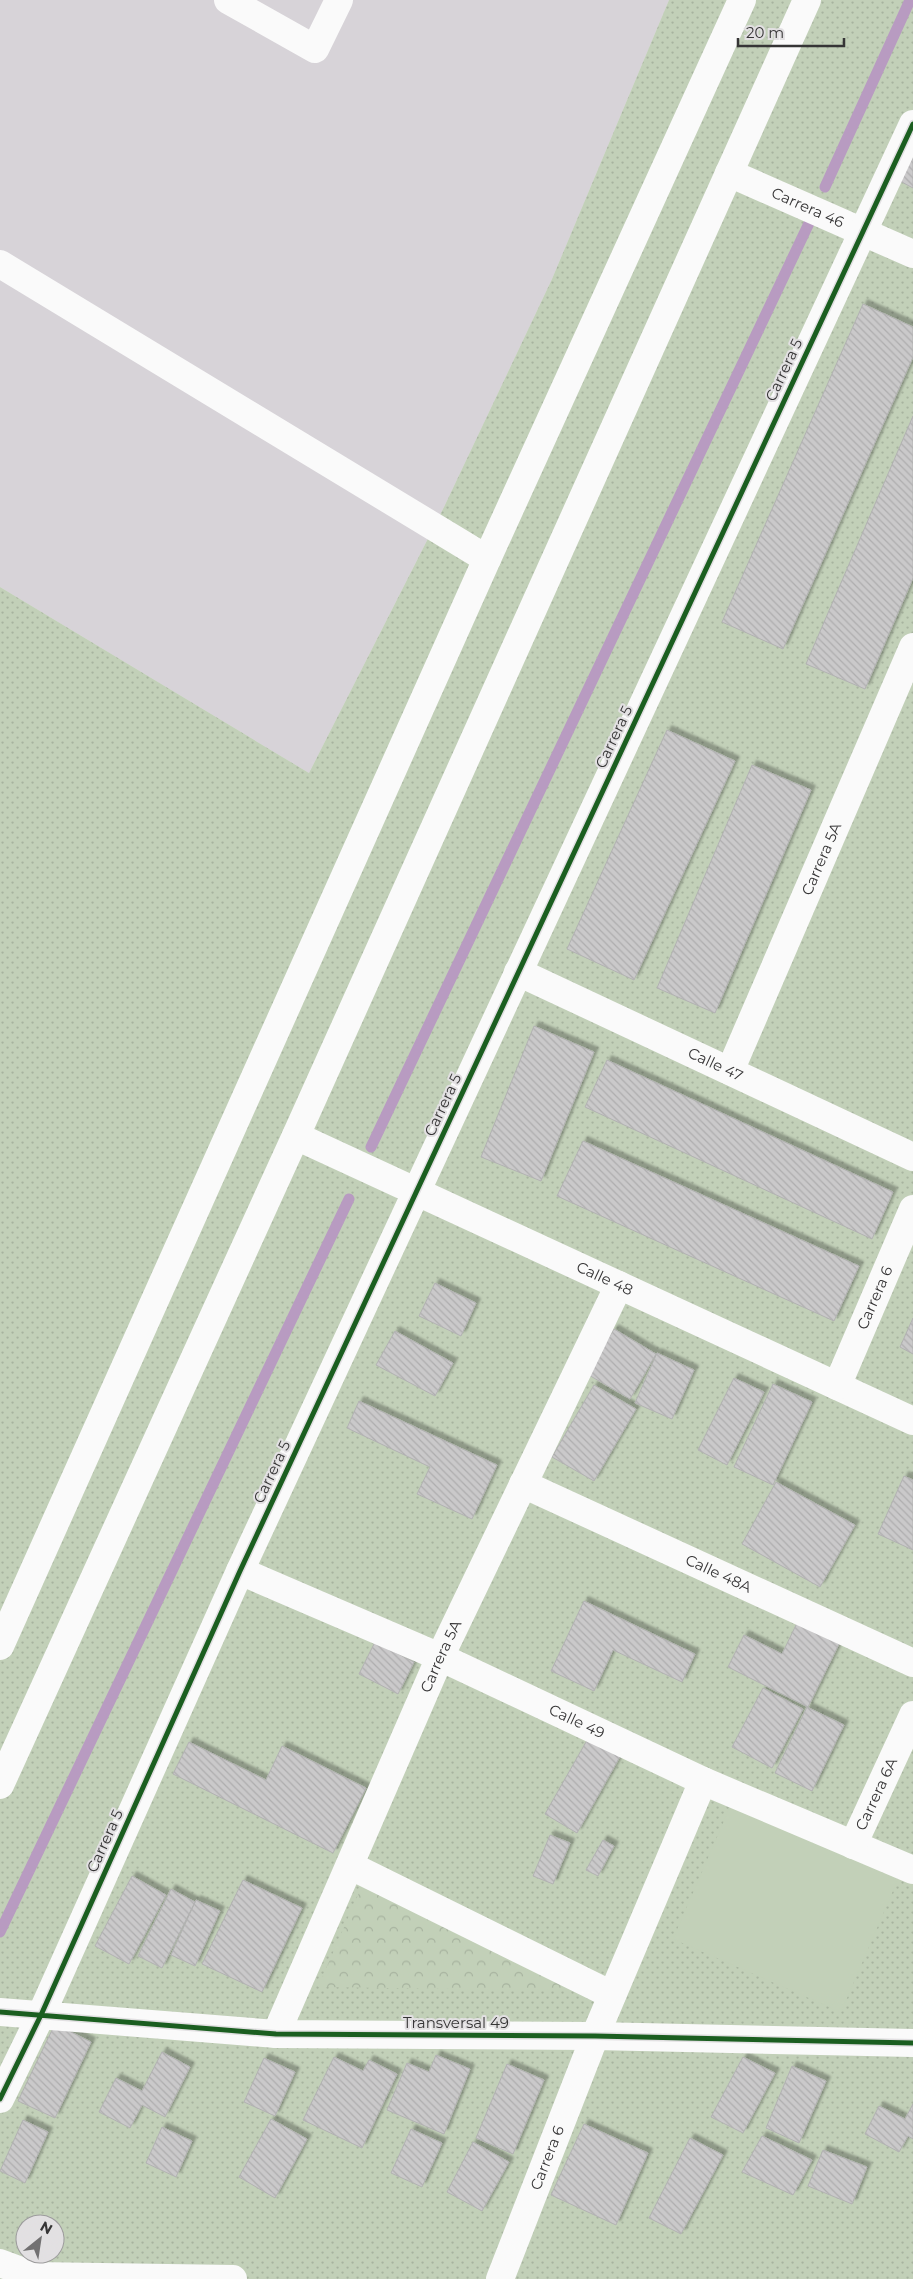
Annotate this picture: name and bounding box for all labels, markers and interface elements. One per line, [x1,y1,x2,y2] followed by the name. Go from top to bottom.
[738,15,844,47] scale bar
[746,23,784,42] text: 20 m
[769,183,847,231] street label: Carrera 46
[761,335,806,404] street label: Carrera 5
[591,702,636,771] street label: Carrera 5
[797,819,845,898] street label: Carrera 5A
[685,1043,746,1085] street label: Calle 47
[420,1070,465,1139] street label: Carrera 5
[574,1257,636,1299] street label: Calle 48
[852,1263,896,1332] street label: Carrera 6
[249,1437,294,1506] street label: Carrera 5
[682,1550,755,1597] street label: Calle 48A
[416,1617,465,1695] street label: Carrera 5A
[546,1700,608,1742] street label: Calle 49
[851,1754,901,1834] street label: Carrera 6A
[82,1806,127,1875] street label: Carrera 5
[403,2013,509,2032] street label: Transversal 49
[526,2123,568,2193] street label: Carrera 6
[15,2214,65,2264] north arrow
[37,2217,56,2238] text: N

